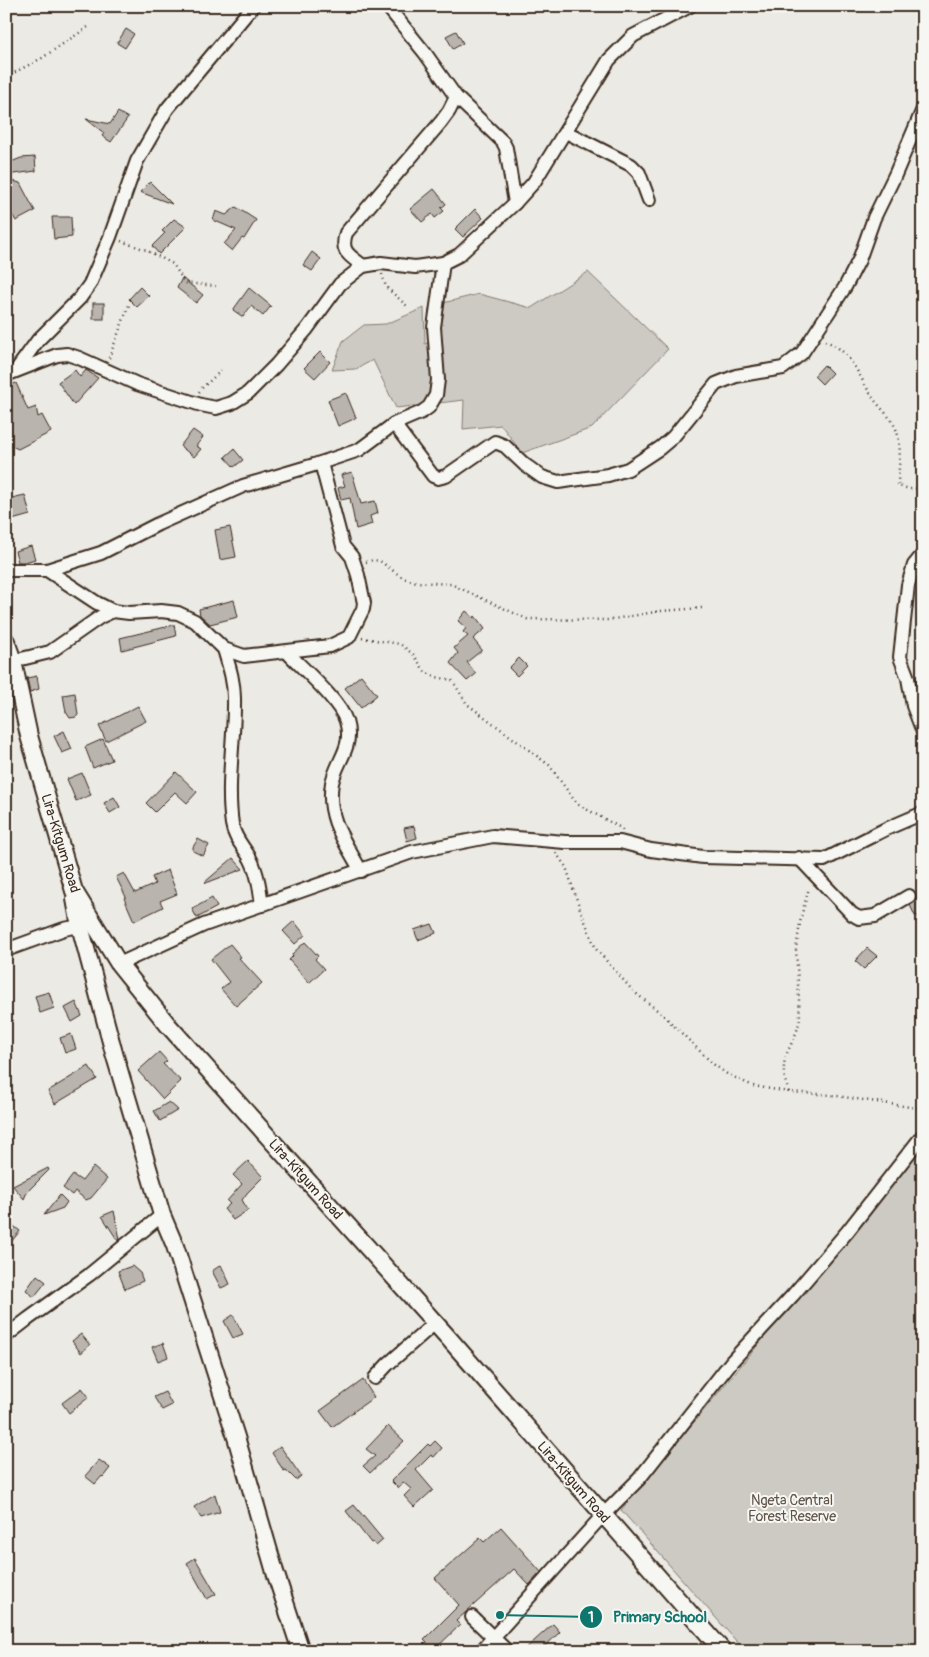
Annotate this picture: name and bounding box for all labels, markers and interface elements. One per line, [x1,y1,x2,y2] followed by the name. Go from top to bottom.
[37,792,84,895] street label: Lira-Kitgum Road
[265,1136,346,1223] street label: Lira-Kitgum Road
[534,1438,614,1527] street label: Lira-Kitgum Road
[748,1492,836,1525] park label: Ngeta Central Forest Reserve
[578,1602,717,1632] callout: Primary School
[588,1608,594,1627] text: 1
[613,1608,707,1627] text: Primary School

